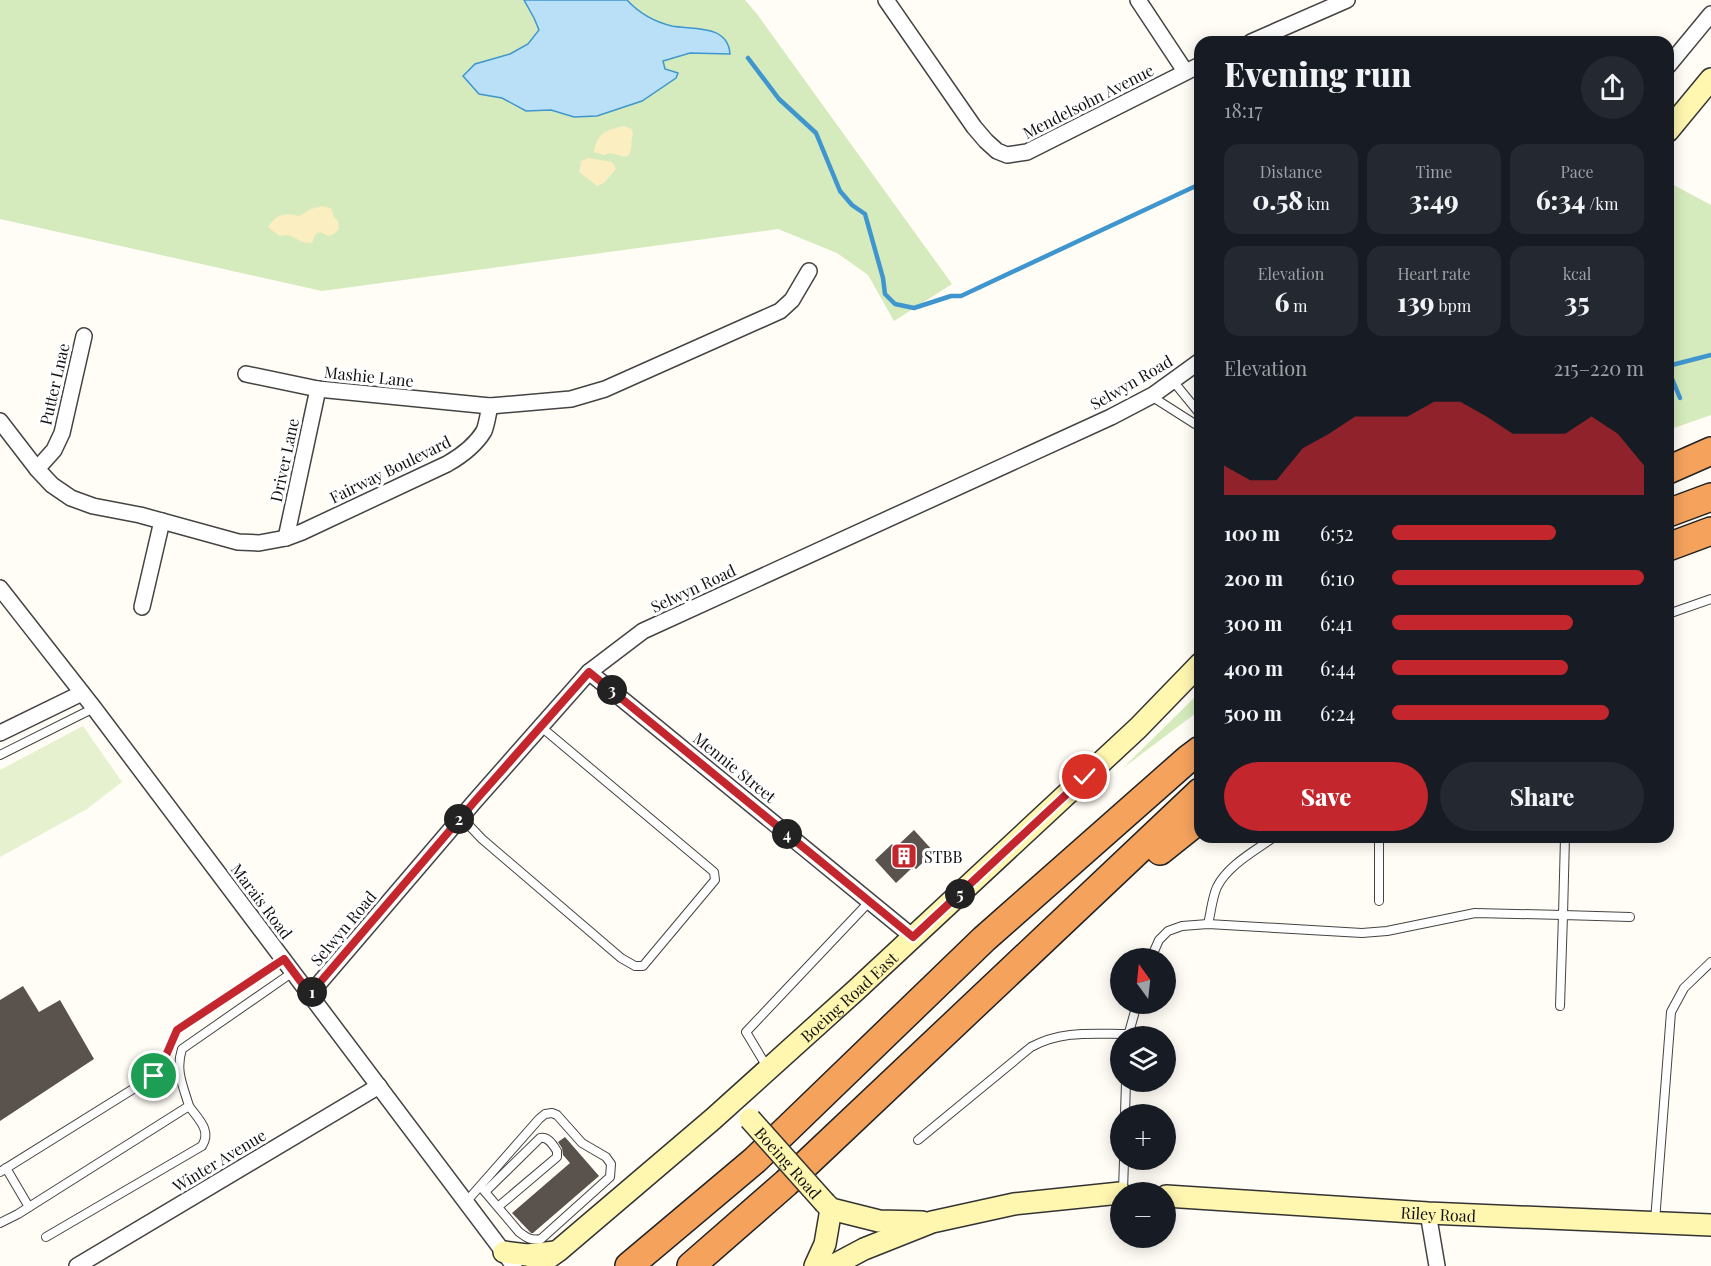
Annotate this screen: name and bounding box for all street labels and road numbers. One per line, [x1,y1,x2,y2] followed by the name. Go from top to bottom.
[1019,59,1157,143] street label: Mendelsohn Avenue
[34,341,74,427] street label: Putter Lnae
[1086,350,1176,414] street label: Selwyn Road
[323,361,415,391] street label: Mashie Lane
[265,416,303,504] street label: Driver Lane
[326,430,454,508] street label: Fairway Boulevard
[647,559,739,617] street label: Selwyn Road
[689,727,781,807] street label: Mennie Street
[227,859,297,943] street label: Marais Road
[306,886,380,970] street label: Selwyn Road
[795,947,902,1046] street label: Boeing Road East
[751,1122,826,1203] street label: Boeing Road
[168,1124,269,1197] street label: Winter Avenue
[1400,1201,1477,1226] street label: Riley Road

